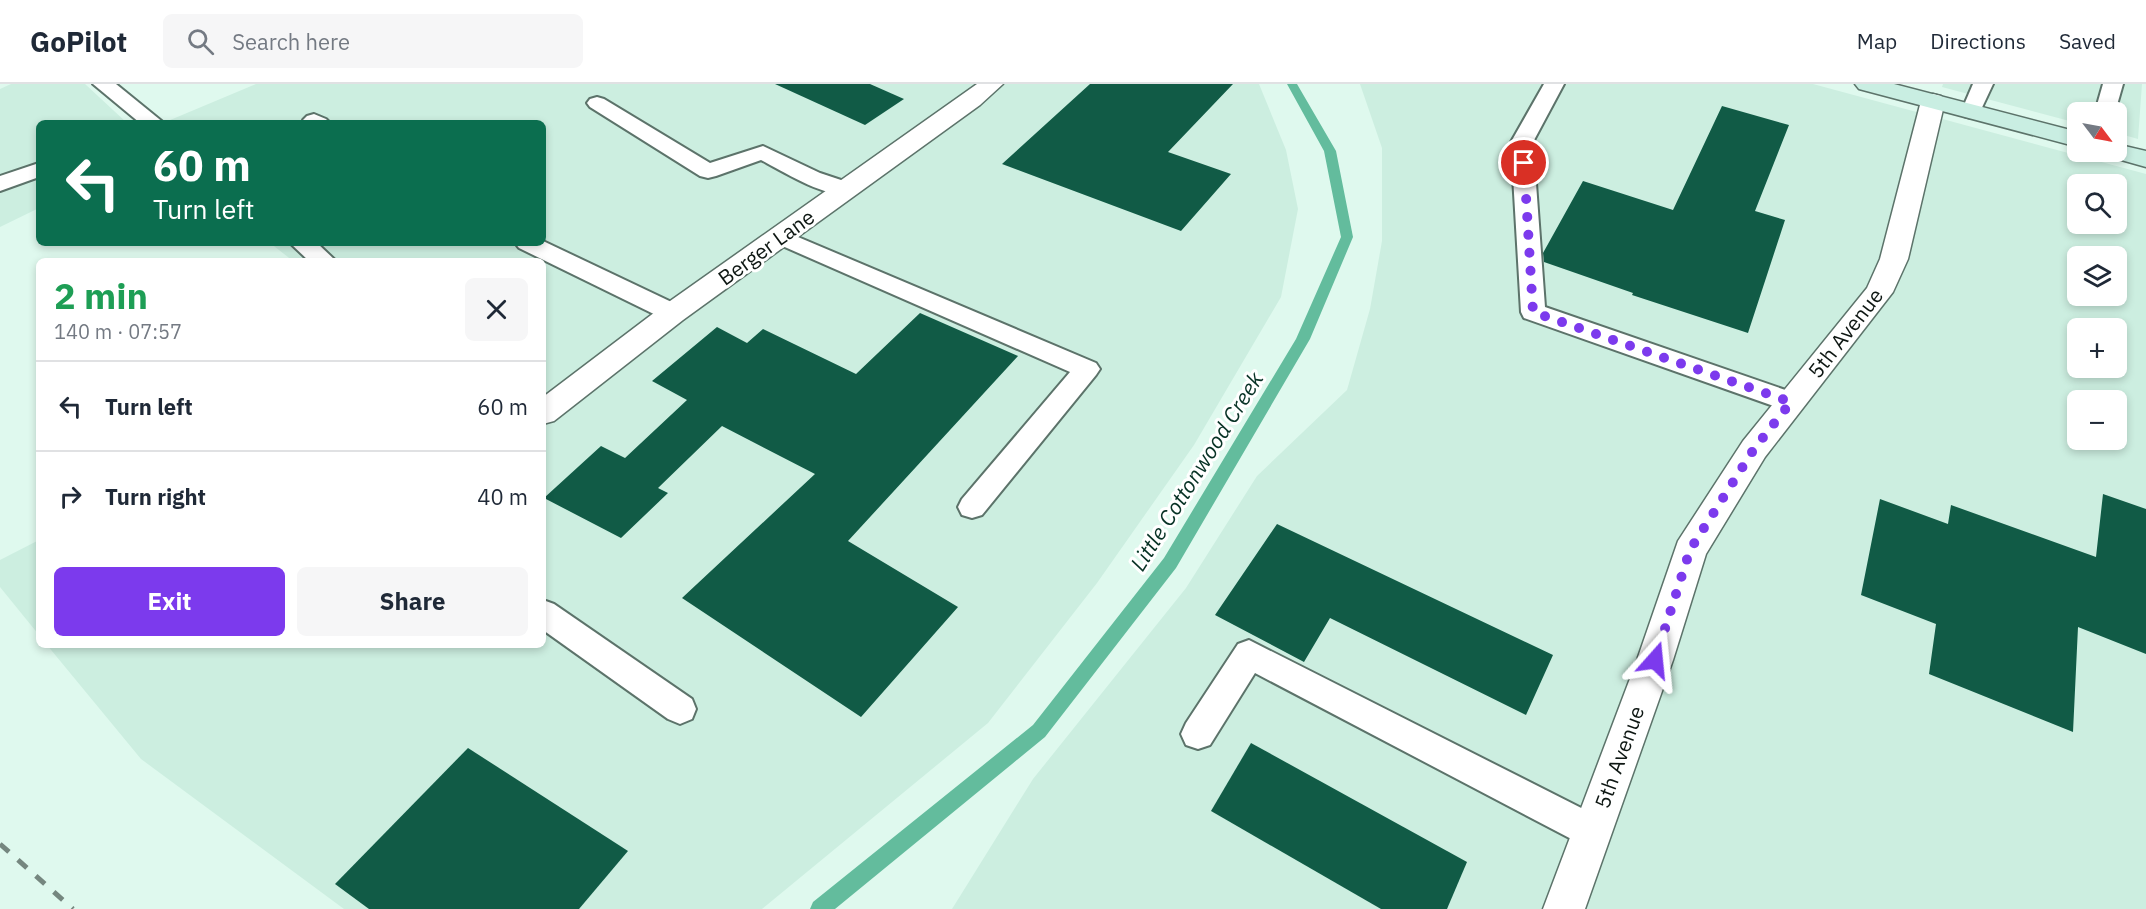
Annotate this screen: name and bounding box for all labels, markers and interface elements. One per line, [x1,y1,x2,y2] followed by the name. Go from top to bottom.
[163,14,583,68] search box
[30,23,127,60] text: GoPilot
[184,25,217,58] icon: search
[232,27,350,56] text: Search here
[1857,27,1897,55] text: Map
[1930,27,2026,55] text: Directions
[2059,27,2116,55] text: Saved
[2067,102,2127,162] north arrow
[2067,102,2127,450] map controls
[1498,137,1549,188] pin
[153,138,251,193] text: 60 m
[54,144,132,222] icon: left
[1507,146,1540,179] icon: arrive
[2067,174,2127,234] button: search
[153,191,254,226] text: Turn left
[712,203,820,291] street label: Berger Lane
[2067,246,2127,306] button: layers
[54,272,148,319] text: 2 min
[465,278,528,341] button: close
[1801,282,1889,384] street label: 5th Avenue
[54,318,182,345] text: 140 m · 07:57
[2067,318,2127,378] button: +
[1123,366,1269,576] water label: Little Cottonwood Creek
[54,390,87,423] icon: left
[2067,390,2127,450] button: −
[105,392,193,421] text: Turn left
[477,392,528,421] text: 60 m
[54,480,87,513] icon: right
[105,482,206,511] text: Turn right
[477,482,528,511] text: 40 m
[54,567,285,636] button: Exit
[297,567,528,636] button: Share
[1623,628,1687,692] position arrow
[1588,702,1650,812] street label: 5th Avenue

